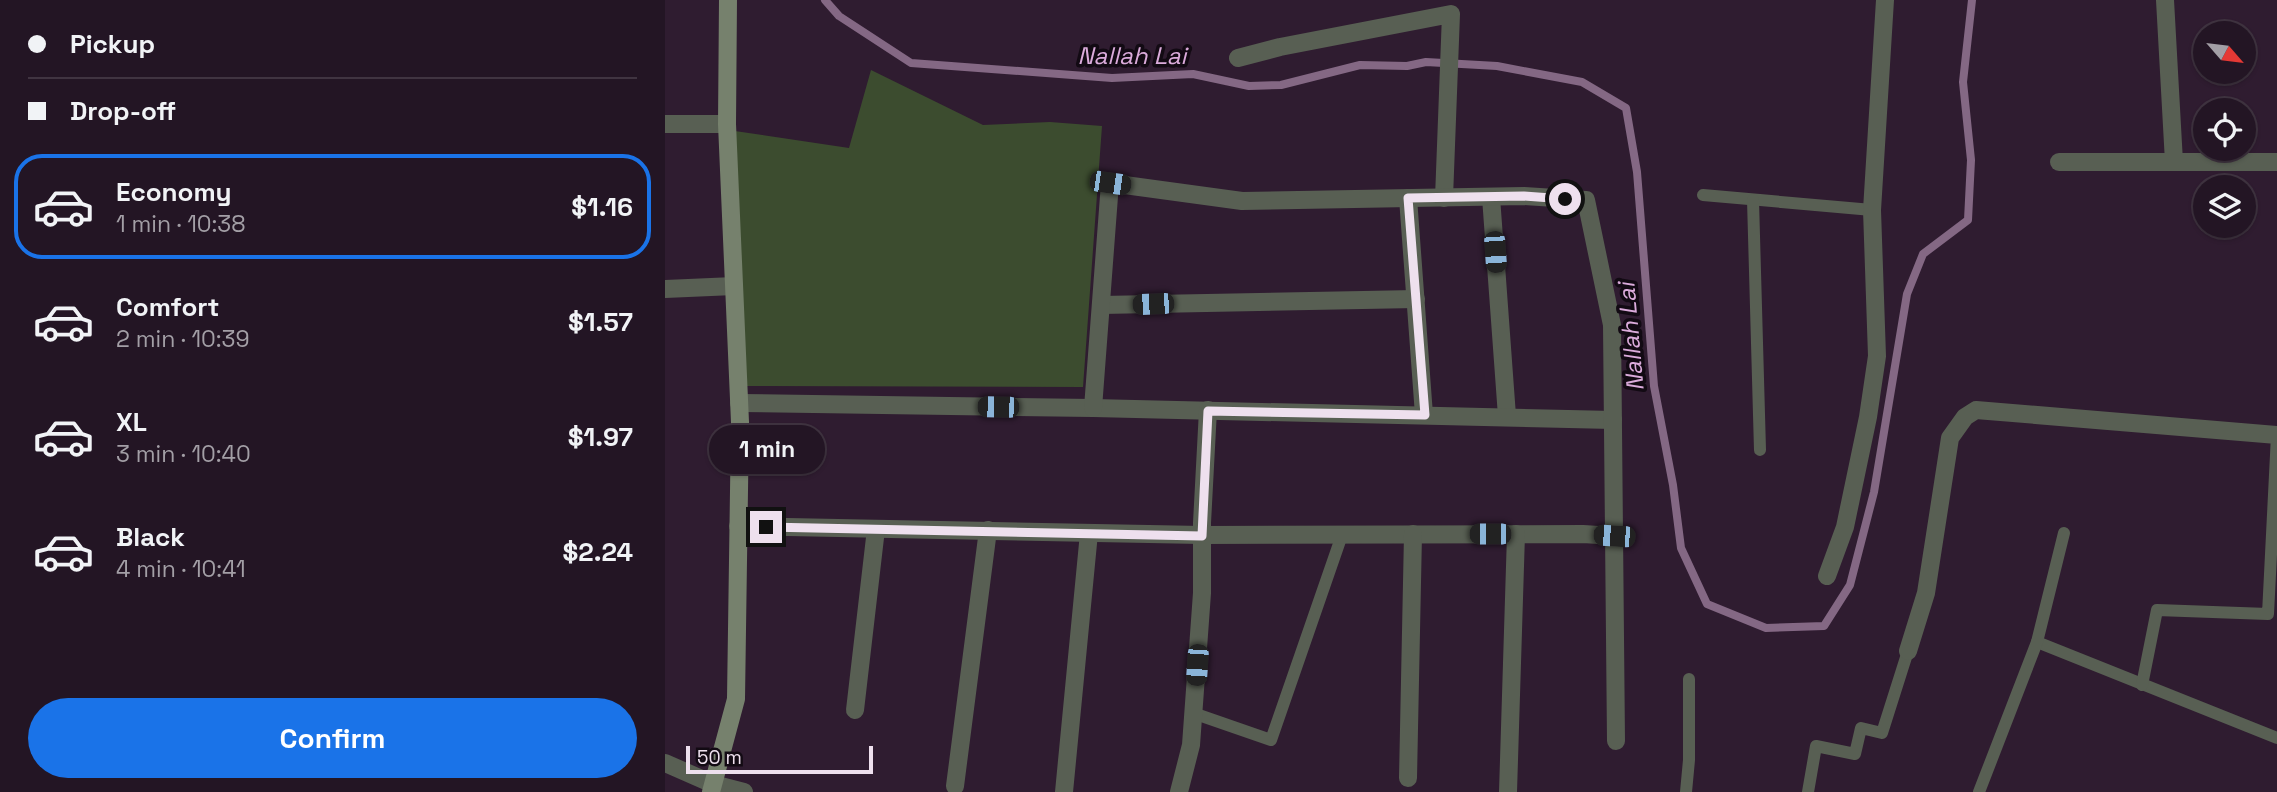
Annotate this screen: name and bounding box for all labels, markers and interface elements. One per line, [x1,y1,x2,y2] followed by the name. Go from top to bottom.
[2193,21,2256,84] north arrow
[2193,21,2256,238] map controls
[70,27,155,61] text: Pickup
[1078,40,1190,71] water label: Nallah Lai
[70,94,176,128] text: Drop-off
[2193,98,2256,161] button: locate
[1088,170,1133,196] car
[32,175,95,238] icon: car
[116,175,232,209] text: Economy
[2193,175,2256,238] button: layers
[1549,183,1581,215] route start
[571,190,633,224] text: $1.16
[116,209,246,239] text: 1 min · 10:38
[1484,230,1507,274] car
[1610,278,1651,393] water label: Nallah Lai
[32,290,95,353] icon: car
[116,290,219,324] text: Comfort
[1132,293,1175,315] car
[568,305,633,339] text: $1.57
[116,324,250,354] text: 2 min · 10:39
[977,396,1020,418] car
[32,405,95,468] icon: car
[116,405,147,439] text: XL
[568,420,633,454] text: $1.97
[708,426,824,475] callout: 1 min
[739,434,795,464] text: 1 min
[116,439,251,469] text: 3 min · 10:40
[750,511,782,543] route end
[32,520,95,583] icon: car
[116,520,185,554] text: Black
[1470,524,1512,545] car
[1593,524,1636,548] car
[562,535,633,569] text: $2.24
[116,554,246,584] text: 4 min · 10:41
[1186,643,1209,687] car
[28,698,637,778] button: Confirm
[686,743,873,775] scale bar
[697,745,742,770] text: 50 m

